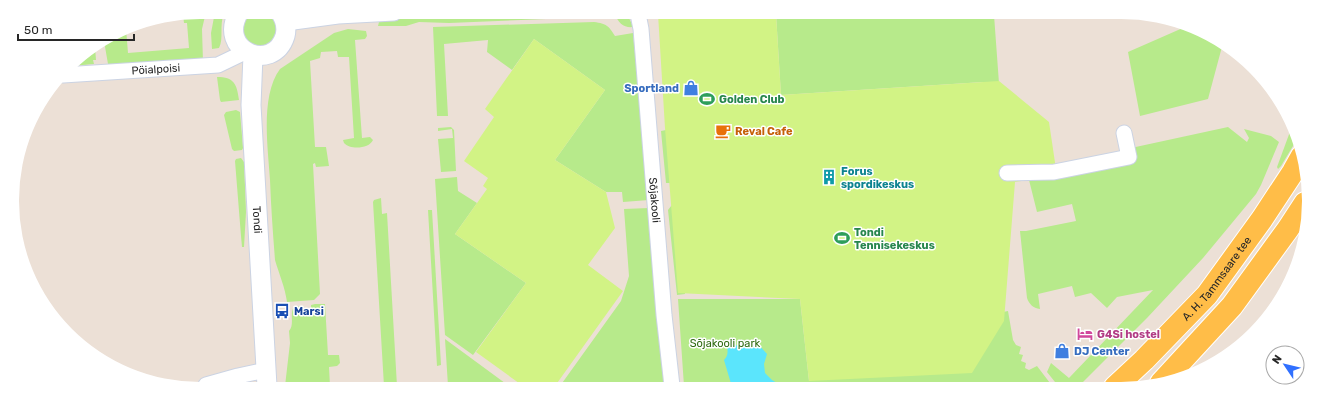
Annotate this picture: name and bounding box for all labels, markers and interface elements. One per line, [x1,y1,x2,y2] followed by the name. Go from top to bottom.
[18,16,134,42] scale bar
[24,23,52,37] text: 50 m
[131,61,180,77] street label: Pöialpoisi
[682,79,700,97] shop icon: Sportland
[624,82,679,95] place label: Sportland
[698,90,716,108] sports icon: Golden Club
[719,93,785,106] place label: Golden Club
[714,122,732,140] cafe icon: Reval Cafe
[735,125,793,138] place label: Reval Cafe
[841,165,914,191] place label: Forus spordikeskus
[820,168,838,186] building icon: Forus spordikeskus
[646,177,663,223] street label: Sõjakooli
[250,206,265,234] street label: Tondi
[854,226,935,252] place label: Tondi Tennisekeskus
[833,229,851,247] sports icon: Tondi Tennisekeskus
[1179,234,1254,323] street label: A. H. Tammsaare tee
[273,302,291,320] bus stop icon: Marsi
[294,305,324,318] place label: Marsi
[1076,325,1094,343] hotel icon: G4Si hostel
[1097,328,1160,341] place label: G4Si hostel
[690,337,761,350] park label: Sõjakooli park
[1053,342,1071,360] shop icon: DJ Center
[1074,345,1130,358] place label: DJ Center
[1265,345,1305,385] north arrow
[1270,353,1285,367] text: N

